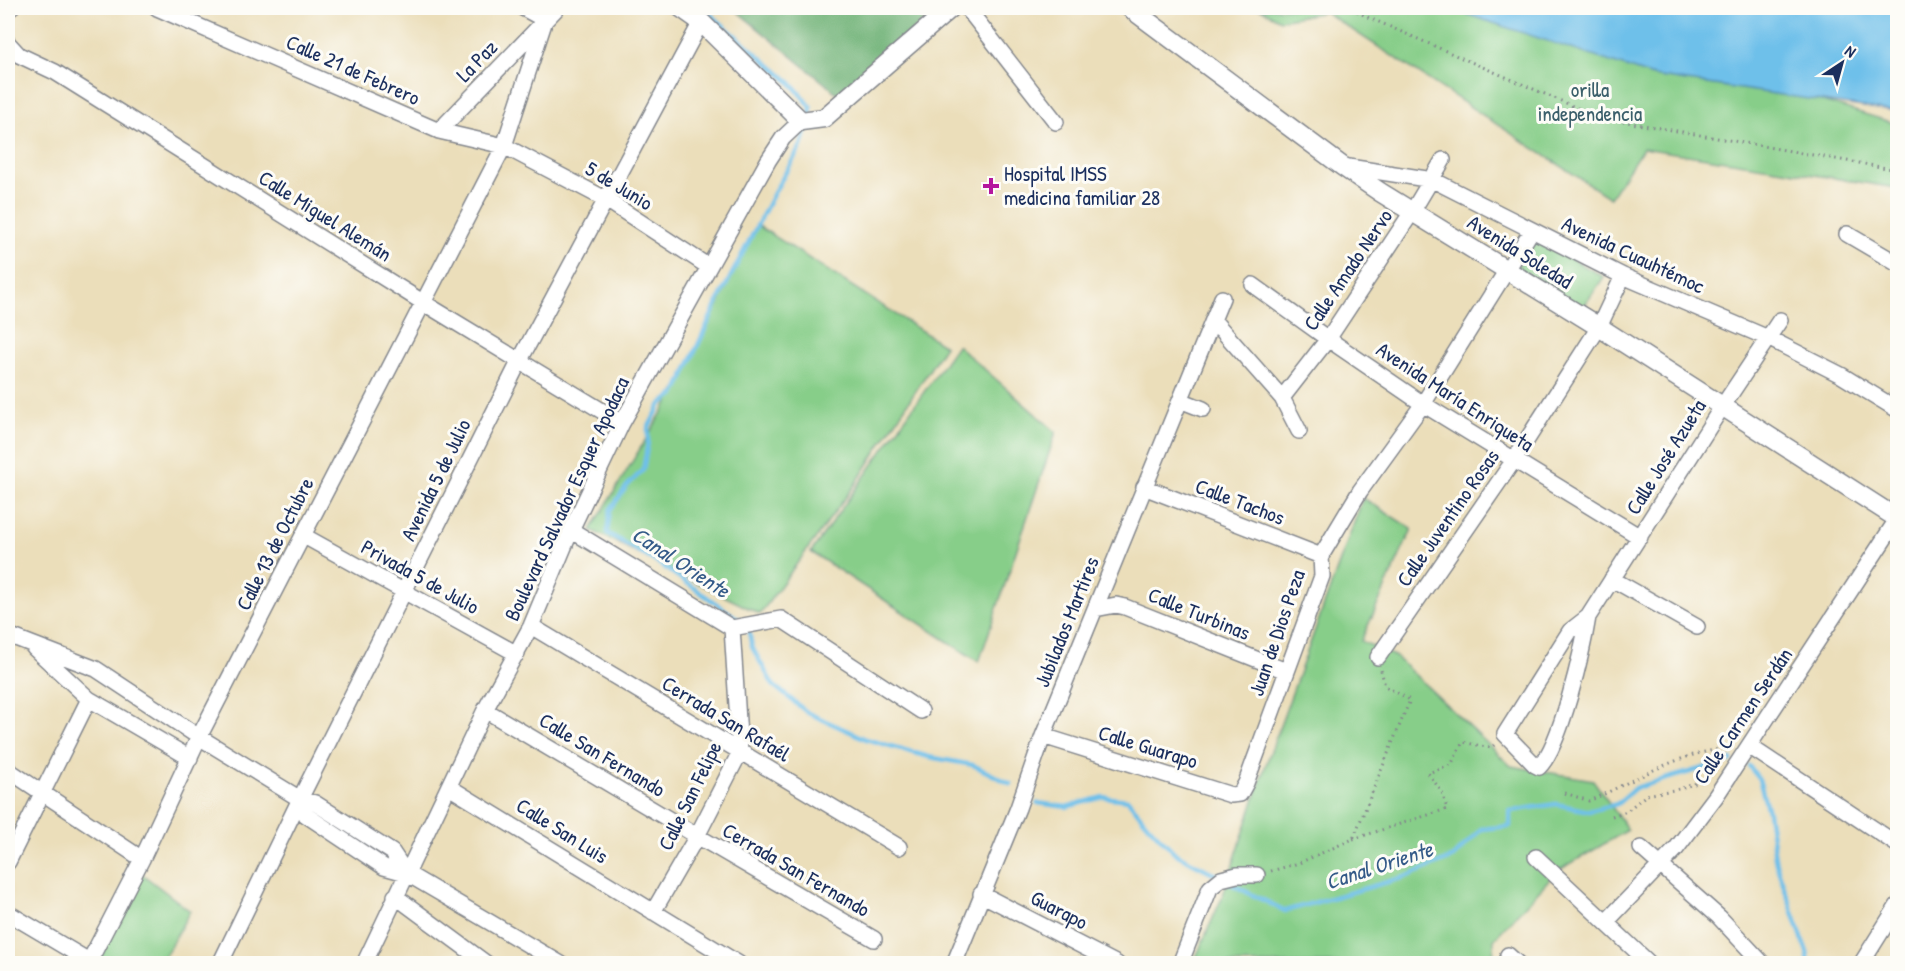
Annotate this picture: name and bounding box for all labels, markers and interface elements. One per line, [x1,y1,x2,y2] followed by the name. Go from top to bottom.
[282,27,425,112] street label: Calle 21 de Febrero
[449,33,504,88] street label: La Paz
[1812,33,1872,93] north arrow
[1841,39,1861,63] text: N
[1538,75,1642,128] park label: orilla independencia
[580,154,658,217] street label: 5 de Junio
[1004,159,1160,212] place label: Hospital IMSS medicina familiar 28
[253,163,397,268] street label: Calle Miguel Alemán
[982,177,1000,195] marker: Hospital IMSS medicina familiar 28
[1296,203,1399,336] street label: Calle Amado Nervo
[1462,208,1578,295] street label: Avenida Soledad
[1557,209,1710,301] street label: Avenida Cuauhtémoc
[1371,335,1540,458] street label: Avenida María Enriqueta
[497,372,636,626] street label: Boulevard Salvador Esquer Apodaca
[1619,394,1713,520] street label: Calle José Azueta
[393,414,478,546] street label: Avenida 5 de Julio
[1389,443,1506,592] street label: Calle Juventino Rosas
[1191,471,1289,532] street label: Calle Tachos
[229,472,321,615] street label: Calle 13 de Octubre
[626,519,737,605] water label: Canal Oriente
[356,532,484,621] street label: Privada 5 de Julio
[1027,552,1106,691] street label: Jubilados Martires
[1241,566,1312,700] street label: Juan de Dios Peza
[1144,580,1254,647] street label: Calle Turbinas
[1686,642,1799,790] street label: Calle Carmen Serdán
[657,669,796,769] street label: Cerrada San Rafaél
[534,705,671,804] street label: Calle San Fernando
[1095,718,1201,775] street label: Calle Guarapo
[651,736,728,855] street label: Calle San Felipe
[511,791,614,870] street label: Calle San Luis
[717,816,875,924] street label: Cerrada San Fernando
[1322,833,1438,896] water label: Canal Oriente
[1026,883,1093,936] street label: Guarapo

